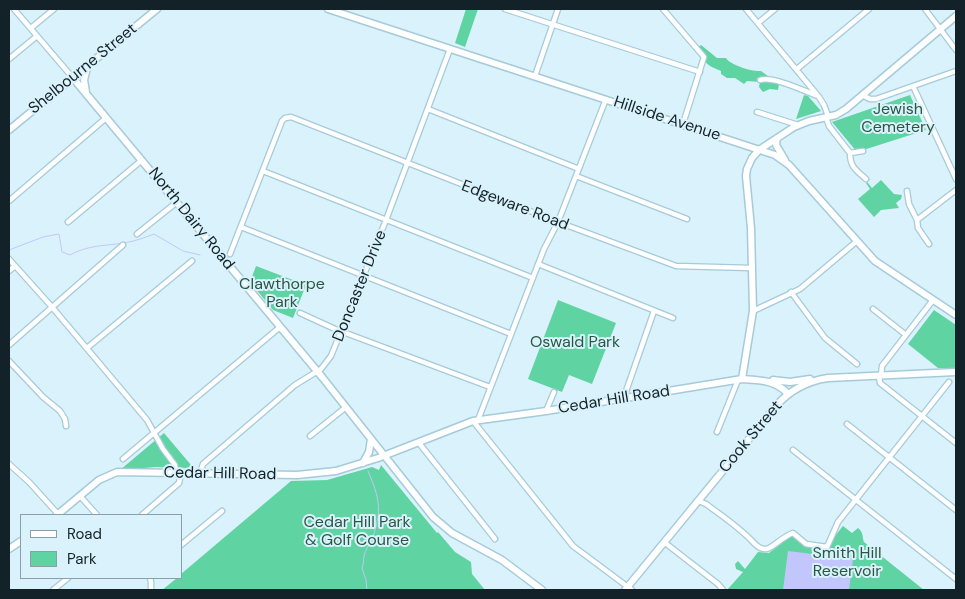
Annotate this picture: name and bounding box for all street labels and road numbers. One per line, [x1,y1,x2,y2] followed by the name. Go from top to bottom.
[25,20,141,118] street label: Shelbourne Street
[611,93,723,145] street label: Hillside Avenue
[144,164,238,274] street label: North Dairy Road
[459,177,571,235] street label: Edgeware Road
[329,228,391,344] street label: Doncaster Drive
[557,382,671,418] street label: Cedar Hill Road
[715,397,787,477] street label: Cook Street
[163,463,277,485] street label: Cedar Hill Road

